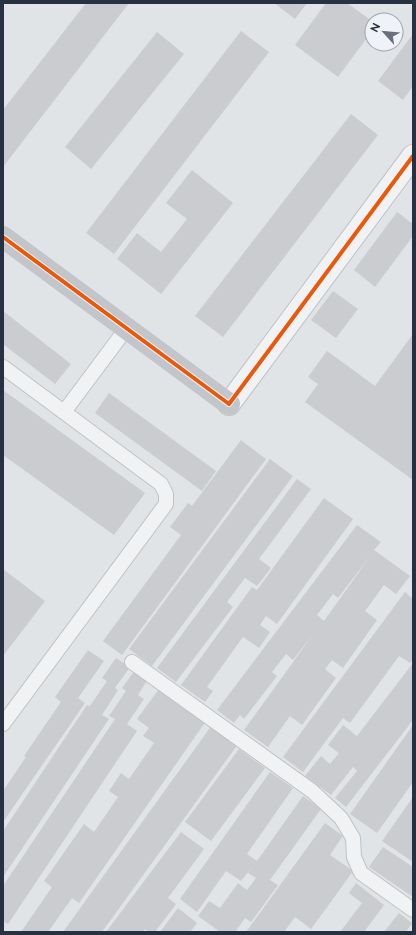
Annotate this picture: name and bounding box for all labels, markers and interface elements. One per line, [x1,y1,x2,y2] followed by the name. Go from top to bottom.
[364,12,404,52] north arrow
[368,21,383,34] text: N

